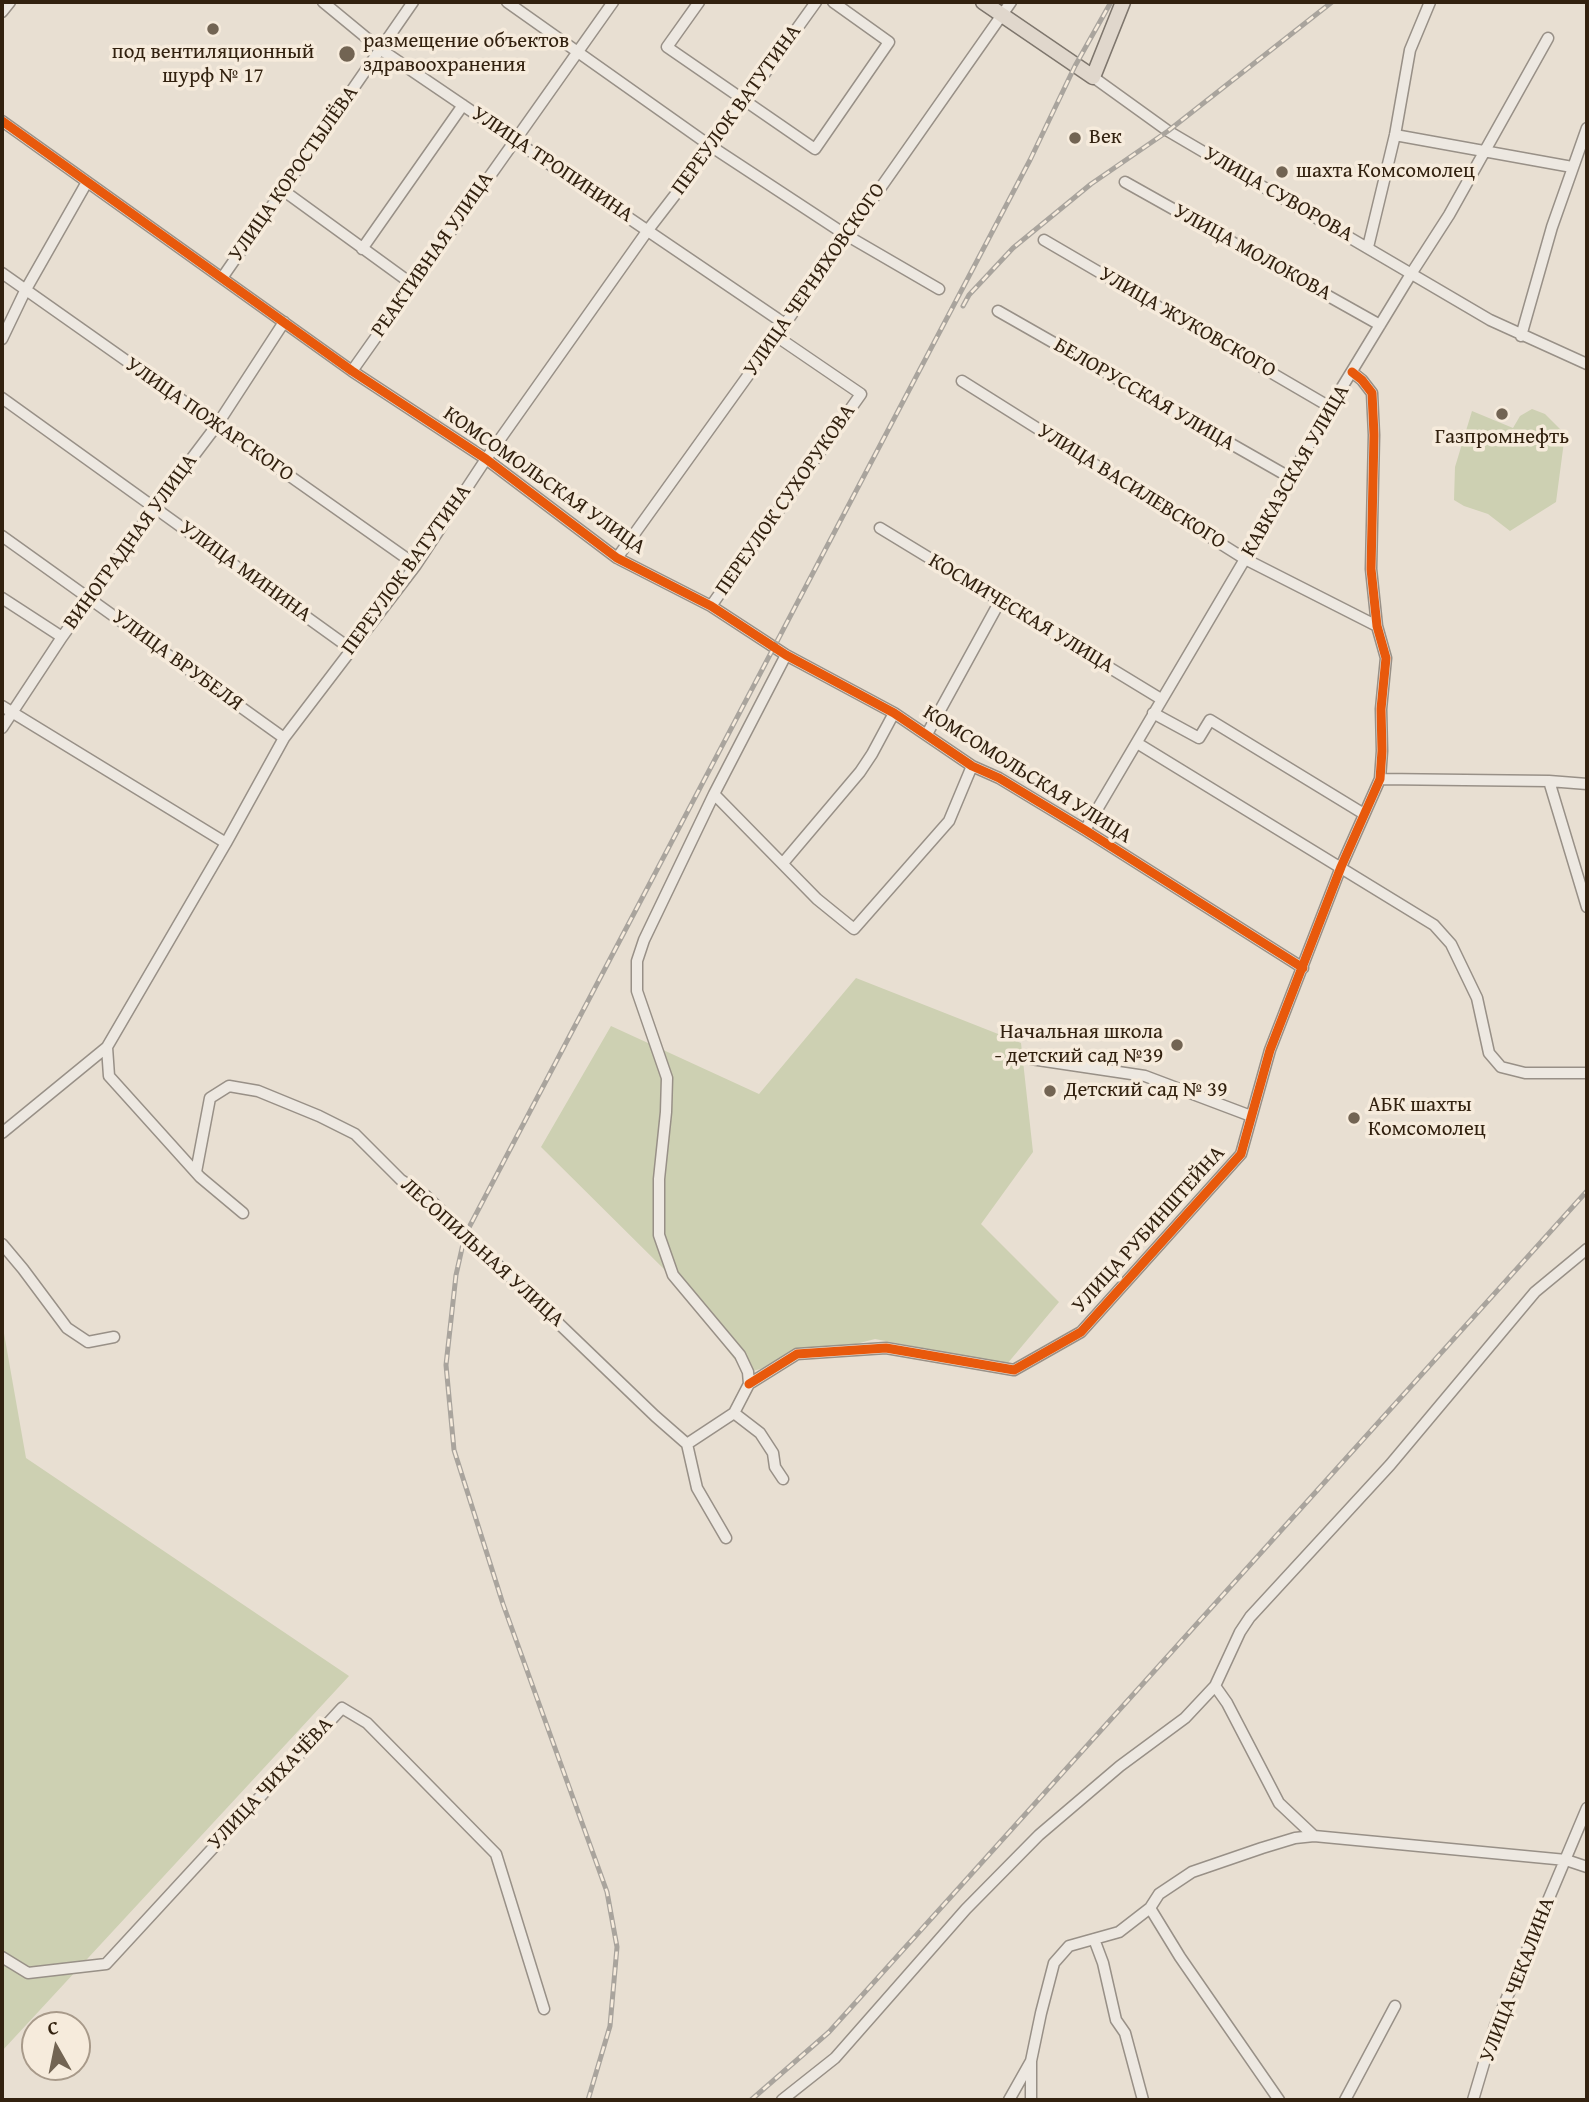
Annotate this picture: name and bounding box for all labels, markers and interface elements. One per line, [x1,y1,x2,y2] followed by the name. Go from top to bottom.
[667,20,807,200] street label: ПЕРЕУЛОК ВАТУТИНА
[205,21,221,37] marker: под вентиляционный шурф № 17
[363,29,569,79] place label: размещение объектов здравоохранения
[112,40,314,90] place label: под вентиляционный шурф № 17
[337,44,357,64] marker: размещение объектов здравоохранения
[224,81,364,267] street label: УЛИЦА КОРОСТЫЛЁВА
[466,102,638,228] street label: УЛИЦА ТРОПИНИНА
[1089,125,1122,151] place label: Век
[1067,130,1083,146] marker: Век
[1199,142,1357,248] street label: УЛИЦА СУВОРОВА
[1296,159,1475,185] place label: шахта Комсомолец
[1274,164,1290,180] marker: шахта Комсомолец
[367,168,499,342] street label: РЕАКТИВНАЯ УЛИЦА
[739,179,891,381] street label: УЛИЦА ЧЕРНЯХОВСКОГО
[1169,199,1335,307] street label: УЛИЦА МОЛОКОВА
[1094,262,1280,384] street label: УЛИЦА ЖУКОВСКОГО
[1049,333,1239,457] street label: БЕЛОРУССКАЯ УЛИЦА
[120,352,298,488] street label: УЛИЦА ПОЖАРСКОГО
[1236,380,1356,562] street label: КАВКАЗСКАЯ УЛИЦА
[711,400,861,600] street label: ПЕРЕУЛОК СУХОРУКОВА
[438,402,650,560] street label: КОМСОМОЛЬСКАЯ УЛИЦА
[1494,406,1510,422] marker: Газпромнефть
[1032,419,1230,555] street label: УЛИЦА ВАСИЛЕВСКОГО
[1435,425,1569,451] place label: Газпромнефть
[59,449,203,635] street label: ВИНОГРАДНАЯ УЛИЦА
[337,480,477,660] street label: ПЕРЕУЛОК ВАТУТИНА
[174,516,316,628] street label: УЛИЦА МИНИНА
[924,549,1118,679] street label: КОСМИЧЕСКАЯ УЛИЦА
[107,605,247,717] street label: УЛИЦА ВРУБЕЛЯ
[918,700,1136,850] street label: КОМСОМОЛЬСКАЯ УЛИЦА
[994,1020,1163,1070] place label: Начальная школа - детский сад №39
[1169,1037,1185,1053] marker: Начальная школа - детский сад №39
[1064,1078,1227,1104] place label: Детский сад № 39
[1042,1083,1058,1099] marker: Детский сад № 39
[1368,1093,1486,1143] place label: АБК шахты Комсомолец
[1346,1110,1362,1126] marker: АБК шахты Комсомолец
[1067,1141,1231,1319] street label: УЛИЦА РУБИНШТЕЙНА
[395,1173,569,1333] street label: ЛЕСОПИЛЬНАЯ УЛИЦА
[203,1713,339,1855] street label: УЛИЦА ЧИХАЧЁВА
[1475,1894,1561,2066] street label: УЛИЦА ЧЕКАЛИНА
[21,2011,91,2081] north arrow
[46,2013,61,2042] text: С

